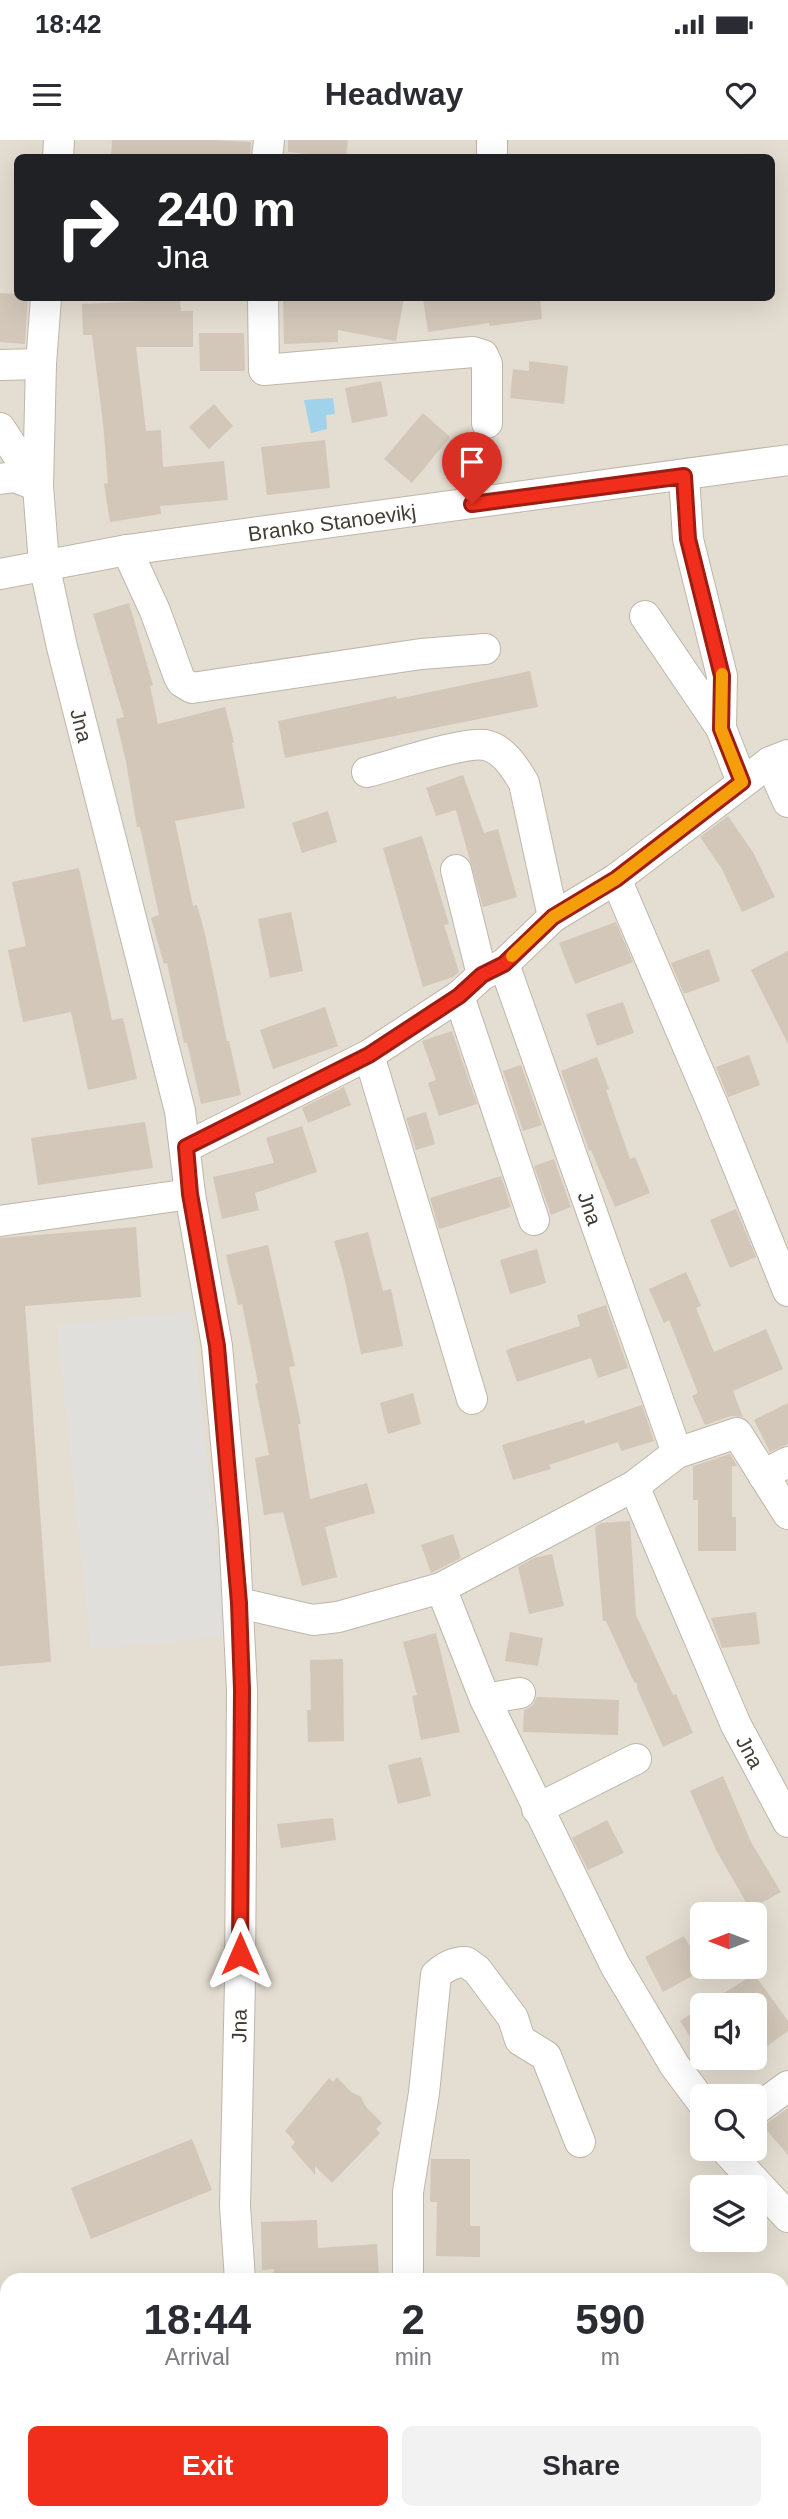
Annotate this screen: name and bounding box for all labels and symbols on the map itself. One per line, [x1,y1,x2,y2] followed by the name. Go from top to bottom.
[442,432,502,504] pin
[246,499,417,545] street label: Branko Stanoevikj
[67,706,97,745] street label: Jna
[574,1188,607,1228] street label: Jna
[732,1731,769,1772] street label: Jna
[690,1902,766,1979] north arrow
[203,1917,277,1991] position arrow
[227,2009,251,2043] street label: Jna

